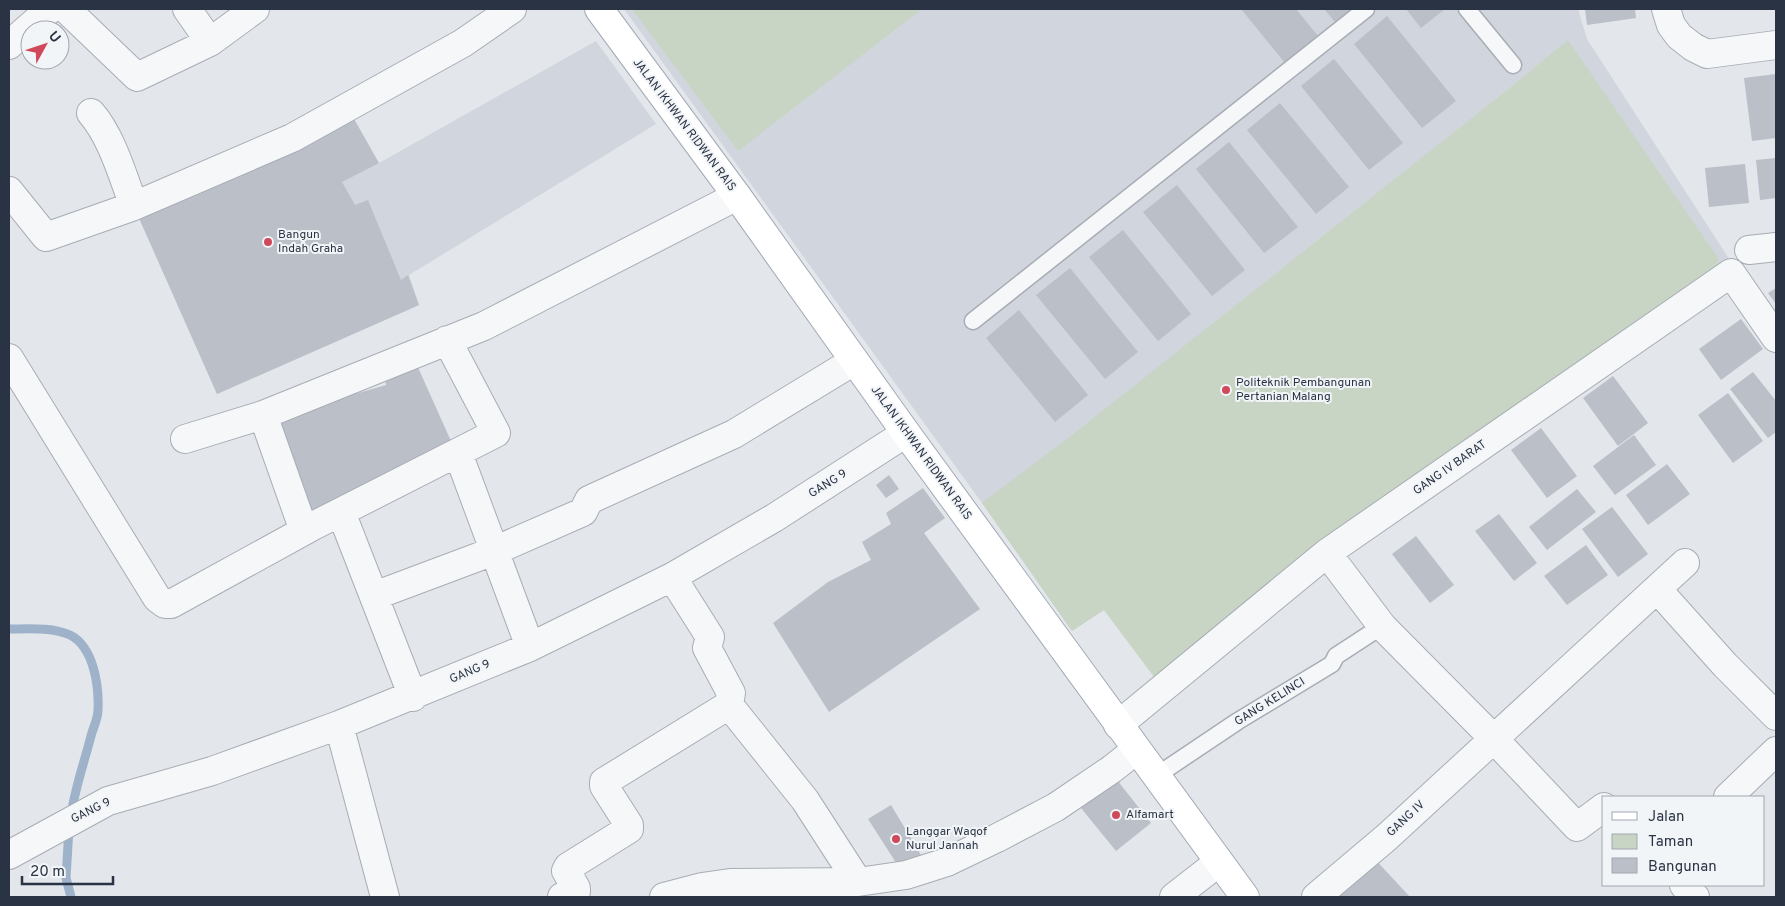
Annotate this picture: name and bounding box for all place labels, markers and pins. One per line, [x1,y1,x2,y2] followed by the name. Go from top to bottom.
[278,227,343,257] place label: Bangun Indah Graha
[262,236,274,248] marker: Bangun Indah Graha
[1236,375,1371,405] place label: Politeknik Pembangunan Pertanian Malang
[1220,384,1232,396] marker: Politeknik Pembangunan Pertanian Malang
[1126,807,1174,823] place label: Alfamart
[1110,809,1122,821] marker: Alfamart
[906,824,987,854] place label: Langgar Waqof Nurul Jannah
[890,833,902,845] marker: Langgar Waqof Nurul Jannah

